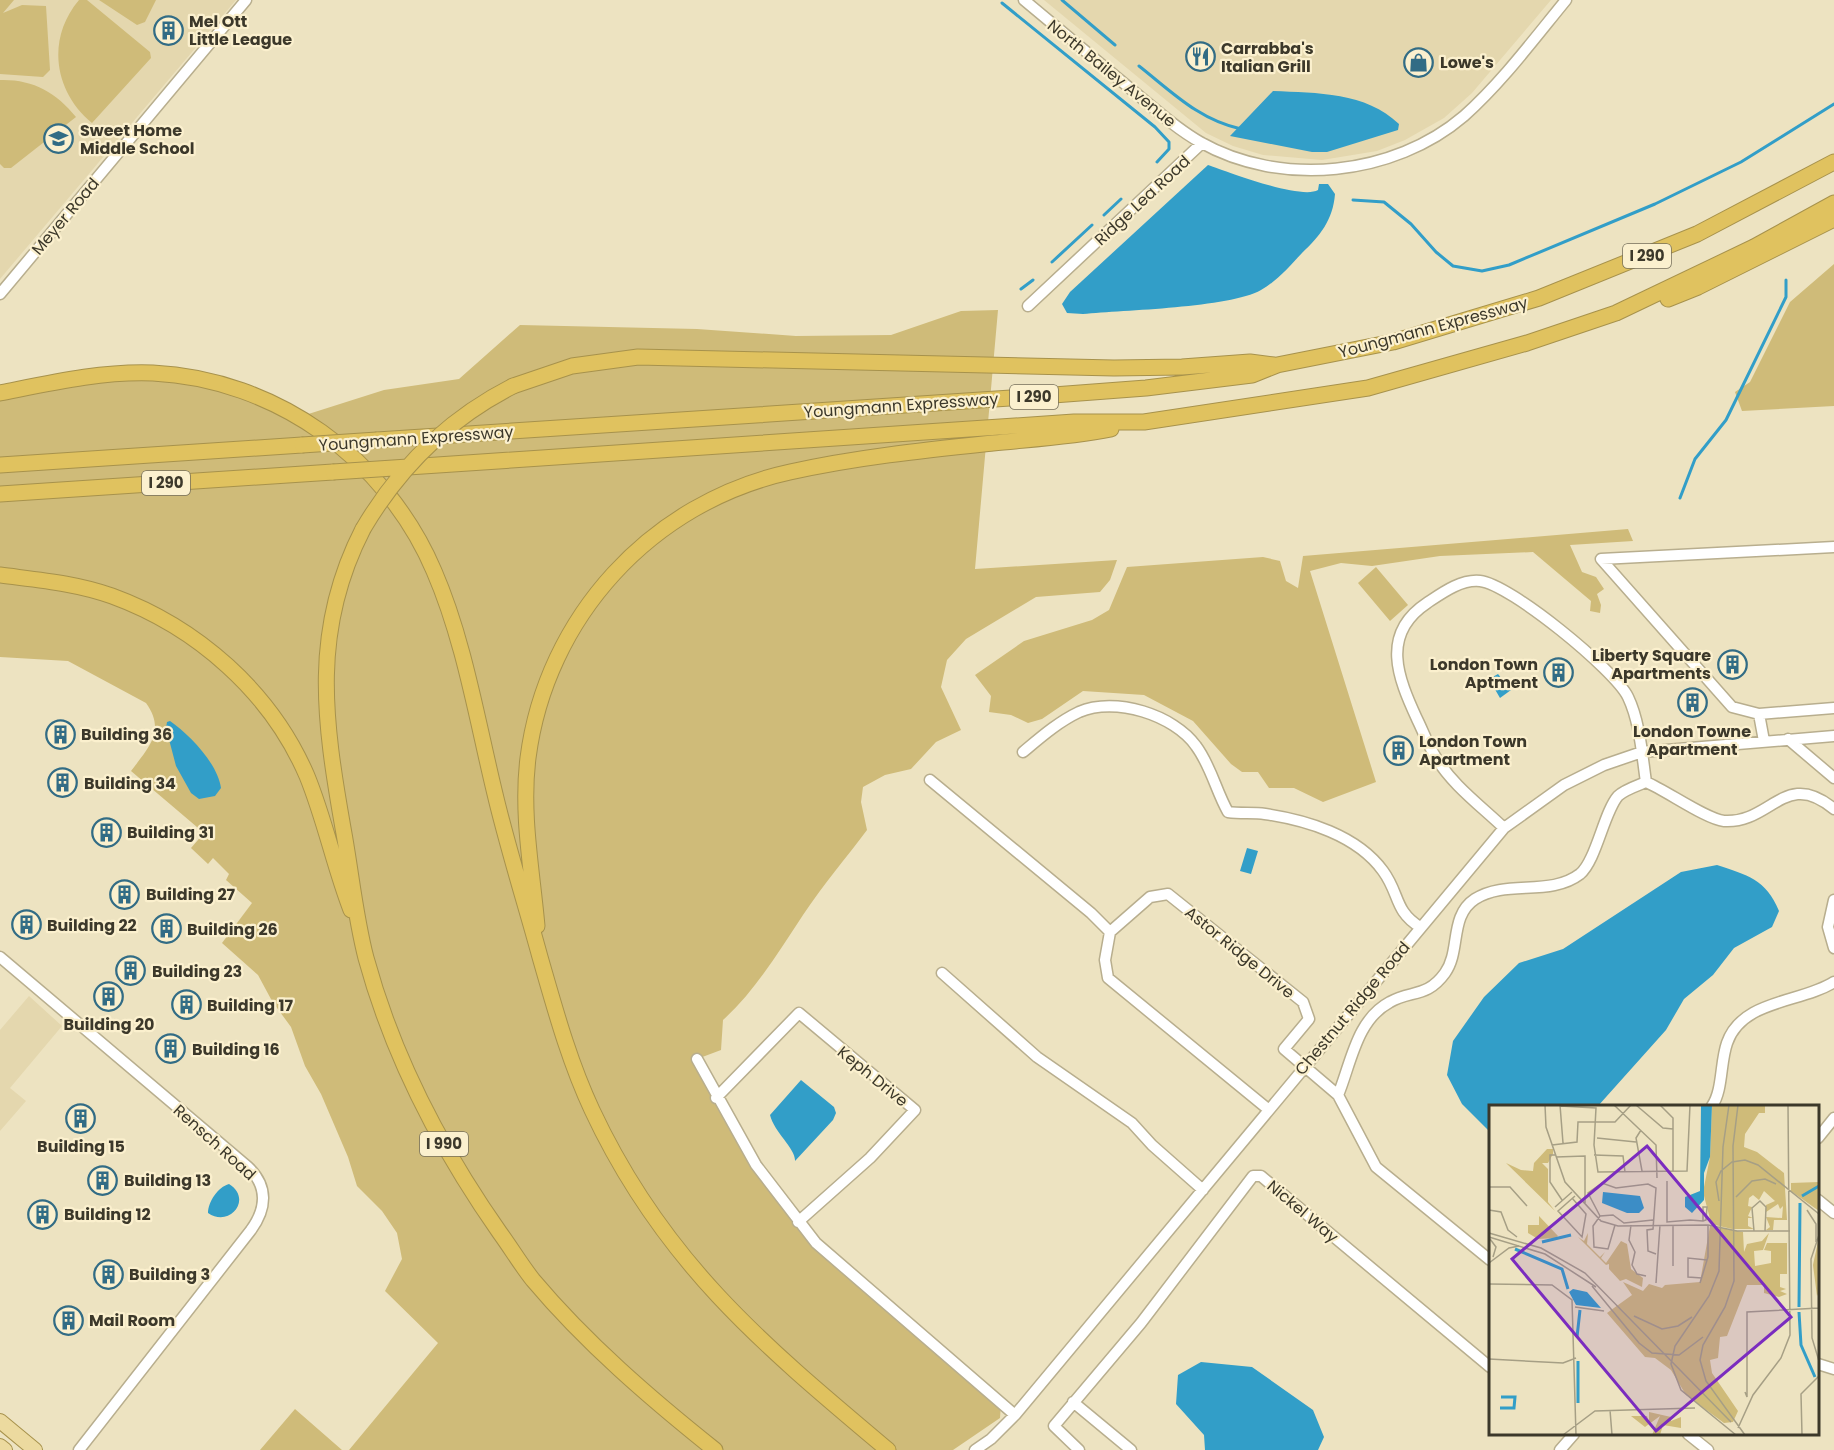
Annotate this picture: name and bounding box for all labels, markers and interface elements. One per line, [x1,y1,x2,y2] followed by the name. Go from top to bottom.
[189,10,292,51] place label: Mel Ott Little League
[152,14,184,46] building icon: Mel Ott Little League
[1042,14,1181,133] street label: North Bailey Avenue
[1221,37,1314,78] place label: Carrabba's Italian Grill
[1184,41,1216,73] restaurant icon: Carrabba's Italian Grill
[1403,46,1435,78] shop icon: Lowe's
[1440,51,1494,74] place label: Lowe's
[80,119,195,160] place label: Sweet Home Middle School
[43,123,75,155] school or university icon: Sweet Home Middle School
[1090,150,1195,251] street label: Ridge Lea Road
[26,173,105,260] street label: Meyer Road
[1623,244,1671,268] road number: I 290
[1336,291,1530,364] street label: Youngmann Expressway
[1010,385,1058,409] road number: I 290
[803,387,999,424] street label: Youngmann Expressway
[318,420,514,457] street label: Youngmann Expressway
[142,471,190,495] road number: I 290
[1592,644,1711,685] place label: Liberty Square Apartments
[1716,648,1748,680] building icon: Liberty Square Apartments
[1430,653,1538,694] place label: London Town Aptment
[1543,657,1575,689] building icon: London Town Aptment
[1676,687,1708,719] building icon: London Towne Apartment
[44,718,76,750] building icon: Building 36
[1633,720,1751,761] place label: London Towne Apartment
[81,723,172,746] place label: Building 36
[1419,730,1527,771] place label: London Town Apartment
[1382,734,1414,766] building icon: London Town Apartment
[47,767,79,799] building icon: Building 34
[84,772,176,795] place label: Building 34
[90,816,122,848] building icon: Building 31
[127,821,214,844] place label: Building 31
[109,878,141,910] building icon: Building 27
[146,883,236,906] place label: Building 27
[1180,901,1299,1004] street label: Astor Ridge Drive
[10,909,42,941] building icon: Building 22
[150,913,182,945] building icon: Building 26
[47,914,137,937] place label: Building 22
[187,918,278,941] place label: Building 26
[1289,936,1415,1080] street label: Chestnut Ridge Road
[115,955,147,987] building icon: Building 23
[152,960,242,983] place label: Building 23
[93,980,125,1012] building icon: Building 20
[170,989,202,1021] building icon: Building 17
[207,994,293,1017] place label: Building 17
[64,1013,154,1036] place label: Building 20
[155,1033,187,1065] building icon: Building 16
[192,1038,280,1061] place label: Building 16
[832,1041,913,1112] street label: Keph Drive
[168,1099,261,1186] street label: Rensch Road
[65,1102,97,1134] building icon: Building 15
[1489,1105,1819,1435] inset map
[420,1132,468,1156] road number: I 990
[37,1135,125,1158] place label: Building 15
[87,1164,119,1196] building icon: Building 13
[124,1169,211,1192] place label: Building 13
[1262,1175,1343,1248] street label: Nickel Way
[27,1198,59,1230] building icon: Building 12
[64,1203,151,1226] place label: Building 12
[92,1258,124,1290] building icon: Building 3
[129,1263,210,1286] place label: Building 3
[52,1304,84,1336] building icon: Mail Room
[89,1309,175,1332] place label: Mail Room

